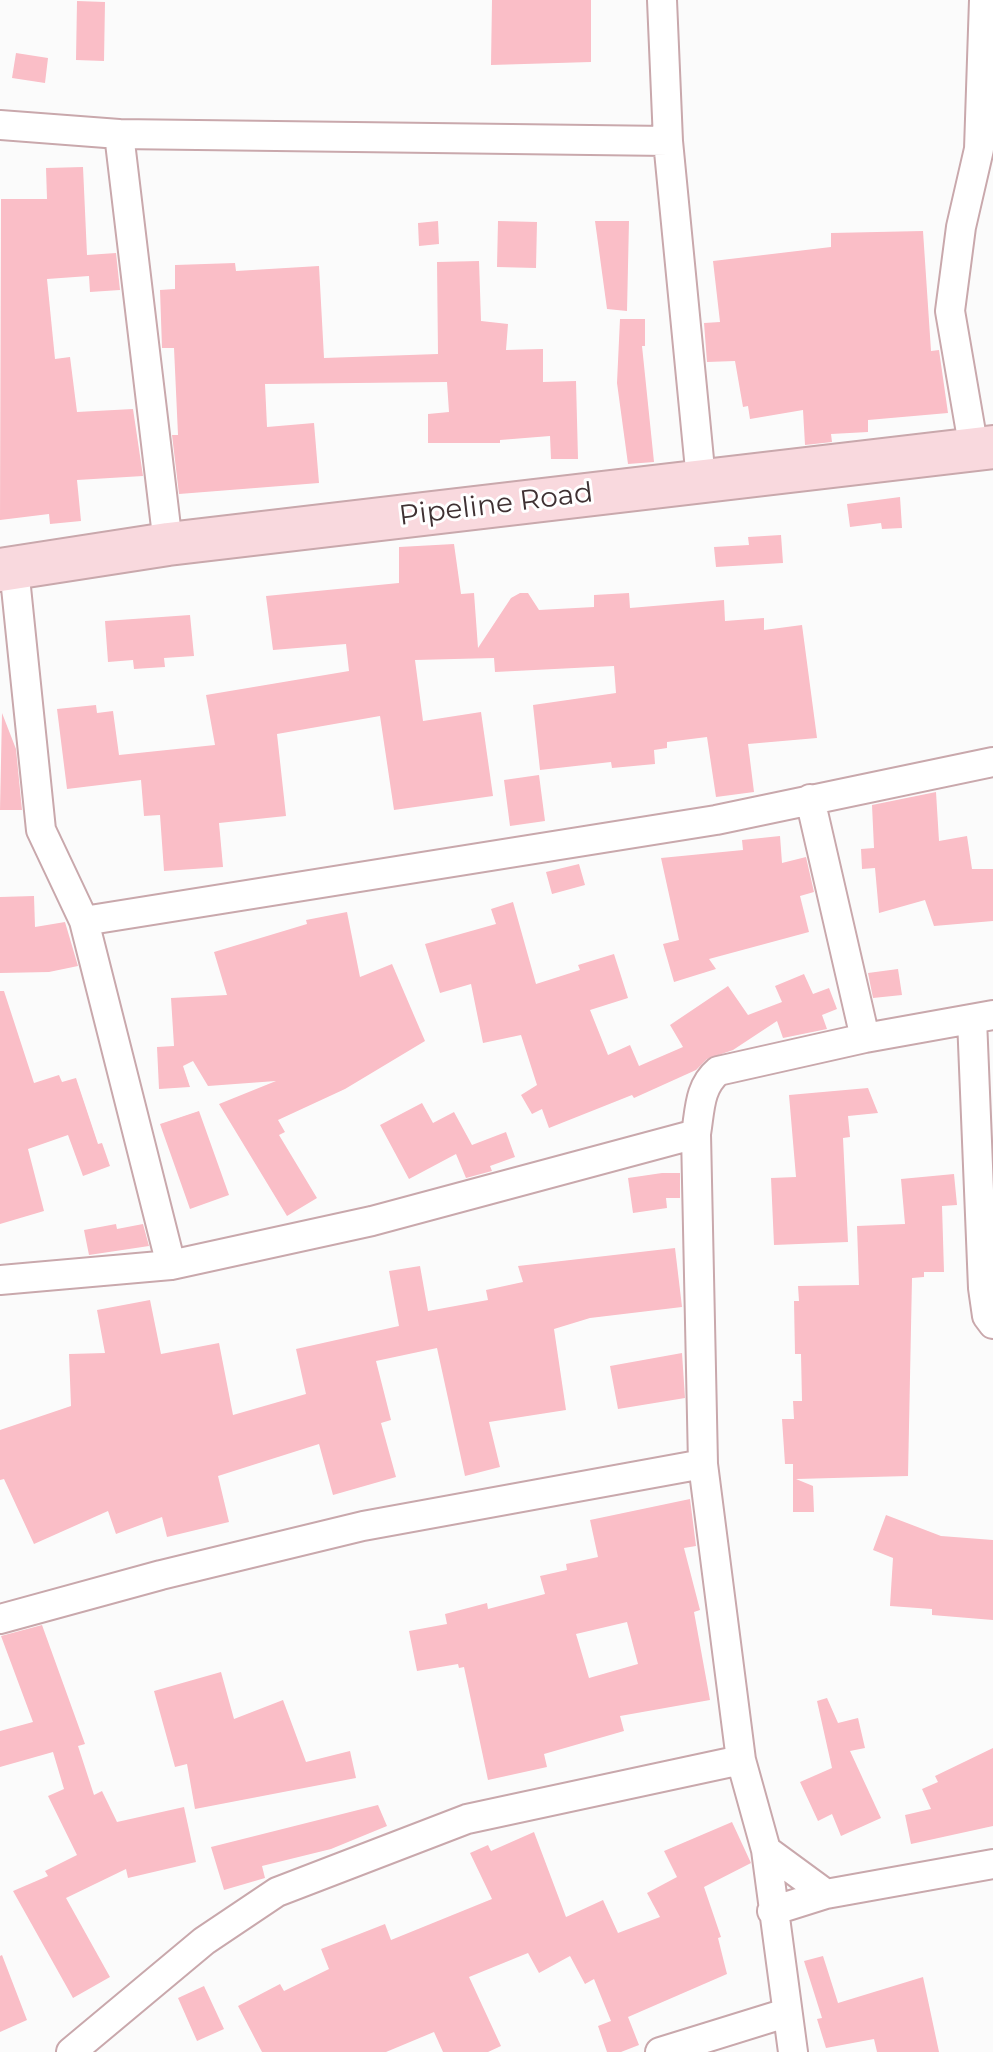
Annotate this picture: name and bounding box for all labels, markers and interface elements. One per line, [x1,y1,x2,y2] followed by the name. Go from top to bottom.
[397,476,595,534] street label: Pipeline Road

